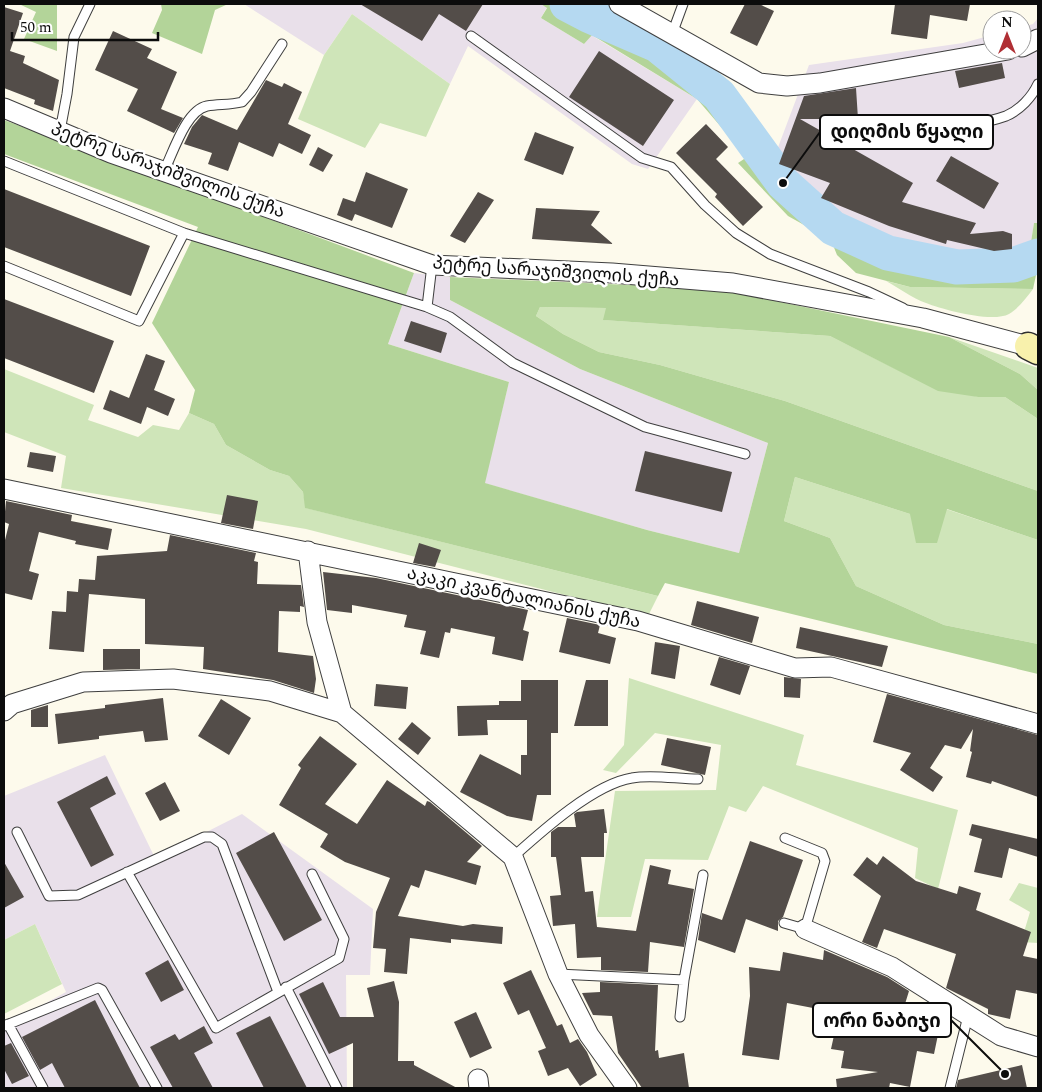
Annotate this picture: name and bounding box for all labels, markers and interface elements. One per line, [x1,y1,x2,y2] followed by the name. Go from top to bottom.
[12,10,159,42] scale bar
[982,10,1032,60] north arrow
[1001,12,1013,33] text: N
[20,16,52,39] text: 50 m
[47,115,289,225] street label: პეტრე სარაჯიშვილის ქუჩა
[820,115,993,149] callout: დიღმის წყალი
[830,118,984,147] text: დიღმის წყალი
[432,249,680,294] street label: პეტრე სარაჯიშვილის ქუჩა
[405,560,643,635] street label: აკაკი კვანტალიანის ქუჩა
[813,1003,951,1037] callout: ორი ნაბიჯი
[823,1007,941,1036] text: ორი ნაბიჯი

